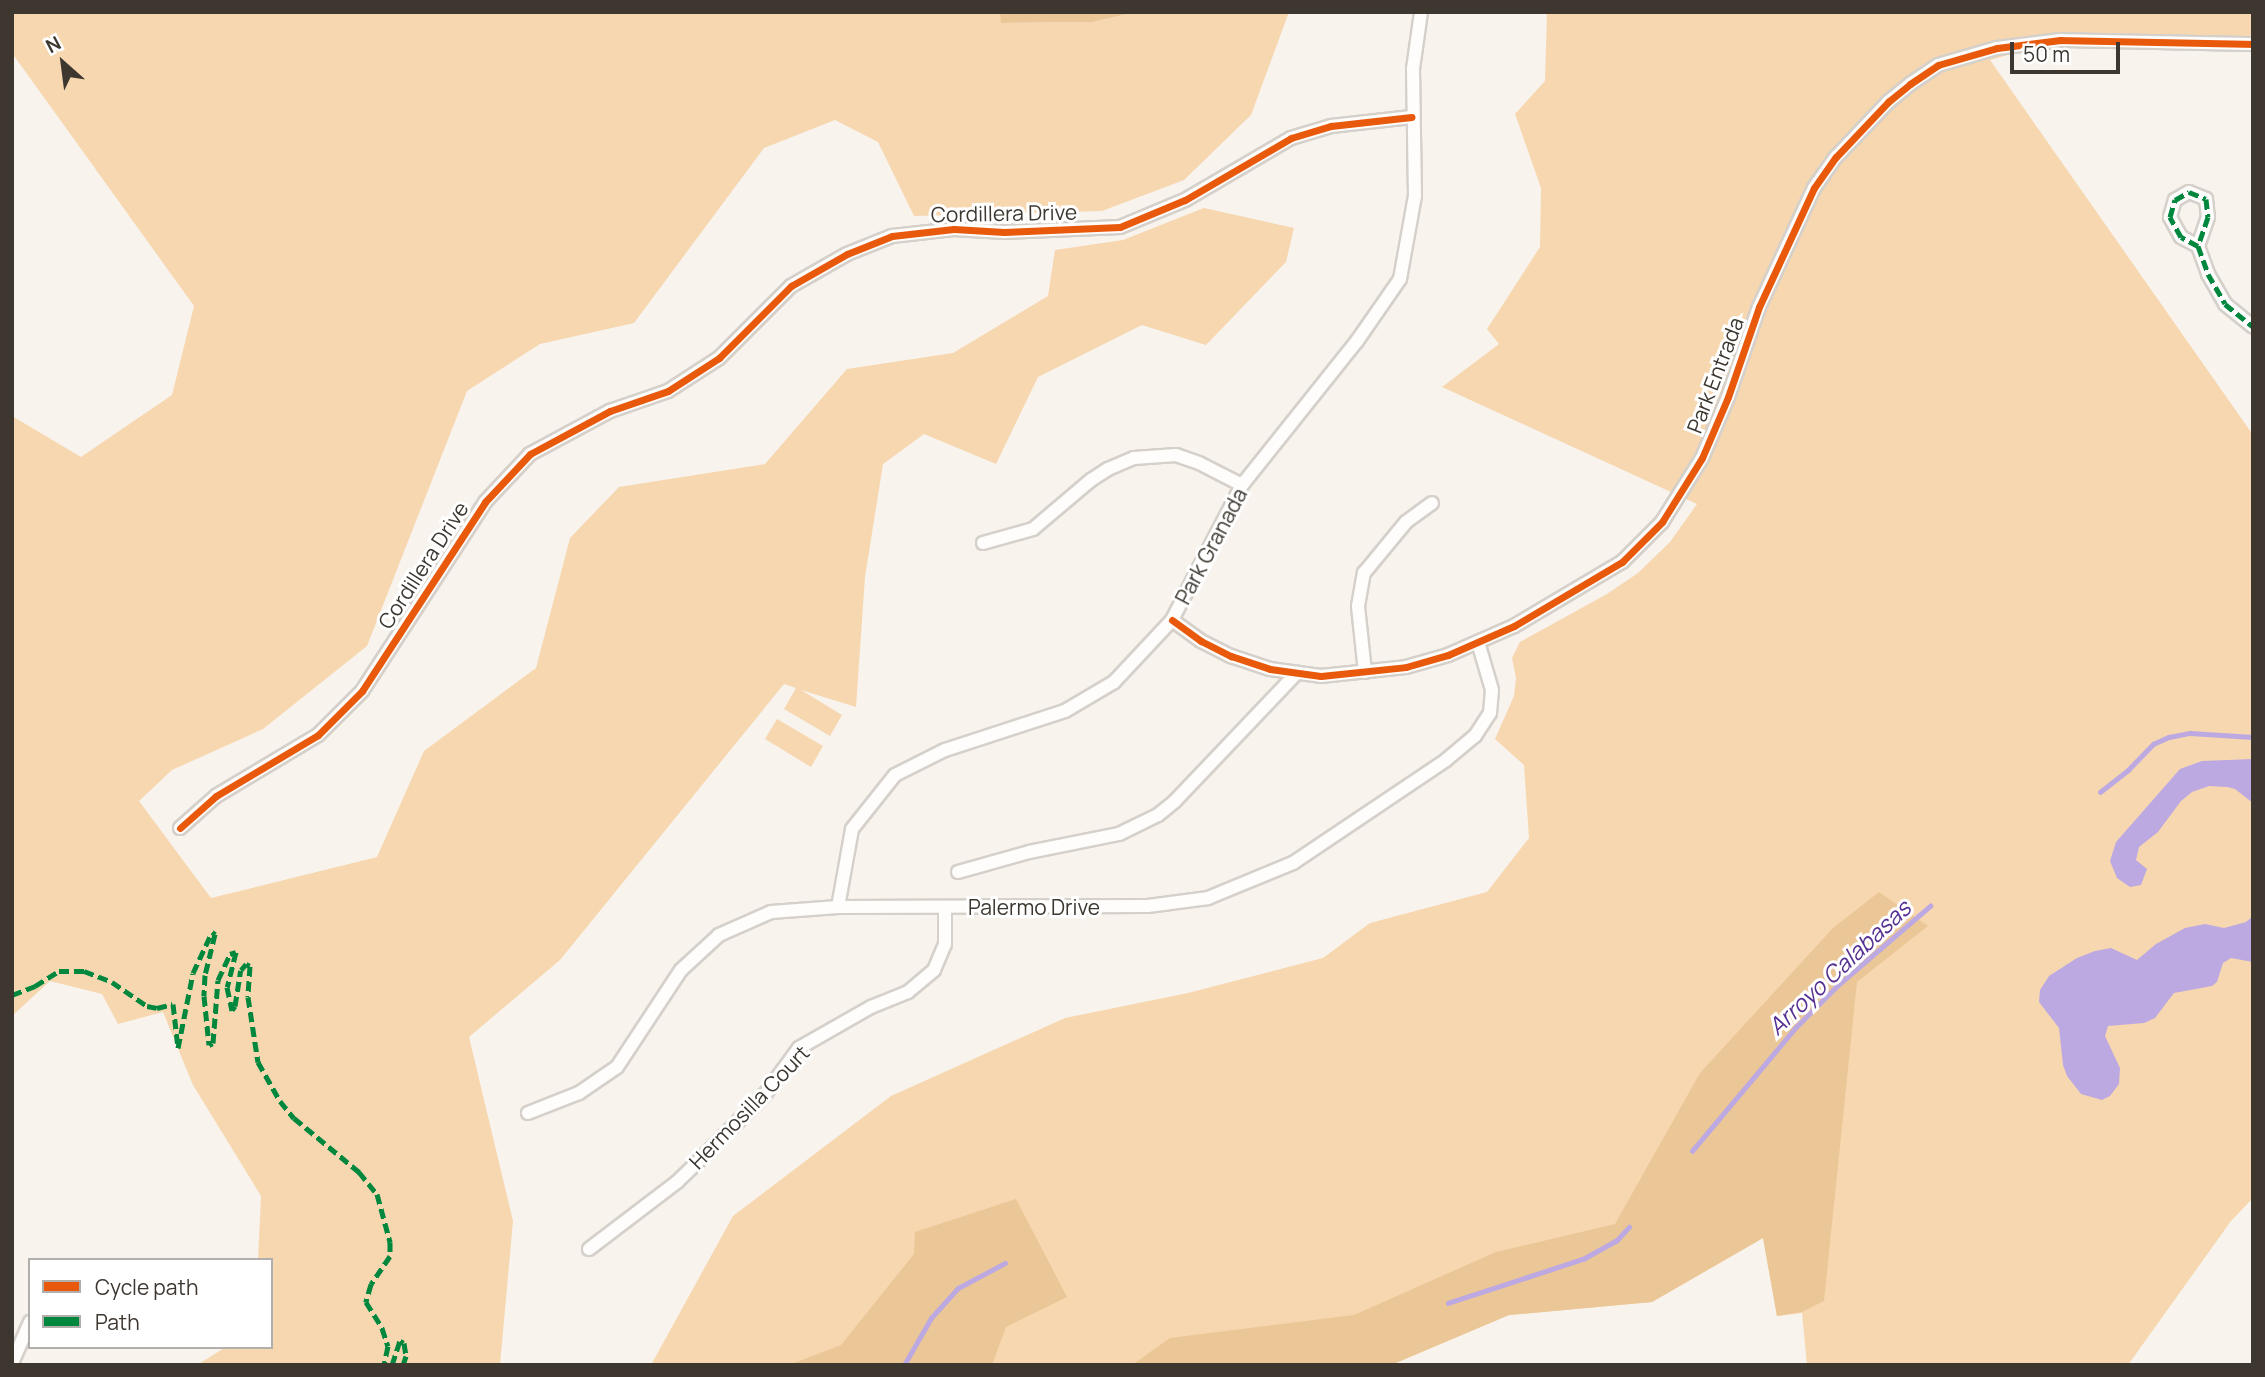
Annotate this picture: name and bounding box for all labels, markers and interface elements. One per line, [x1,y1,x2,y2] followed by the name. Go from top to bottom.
[28,28,98,98] north arrow
[2013,28,2123,72] scale bar
[41,30,65,59] text: N
[2023,40,2070,68] text: 50 m
[931,199,1077,227] street label: Cordillera Drive
[1681,314,1749,436] street label: Park Entrada
[1170,484,1252,608] street label: Park Granada
[373,497,473,633] street label: Cordillera Drive
[968,894,1100,920] street label: Palermo Drive
[1762,894,1916,1040] water label: Arroyo Calabasas
[684,1040,814,1174] street label: Hermosilla Court
[28,1258,273,1349] legend
[95,1273,198,1301] text: Cycle path
[95,1308,140,1336] text: Path

